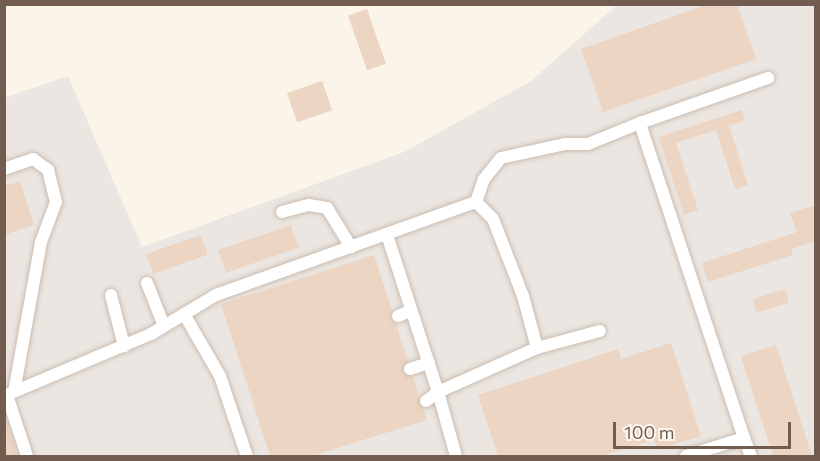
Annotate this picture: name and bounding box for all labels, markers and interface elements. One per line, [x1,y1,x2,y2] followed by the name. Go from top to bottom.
[616,410,794,448] scale bar
[624,421,674,443] text: 100 m

